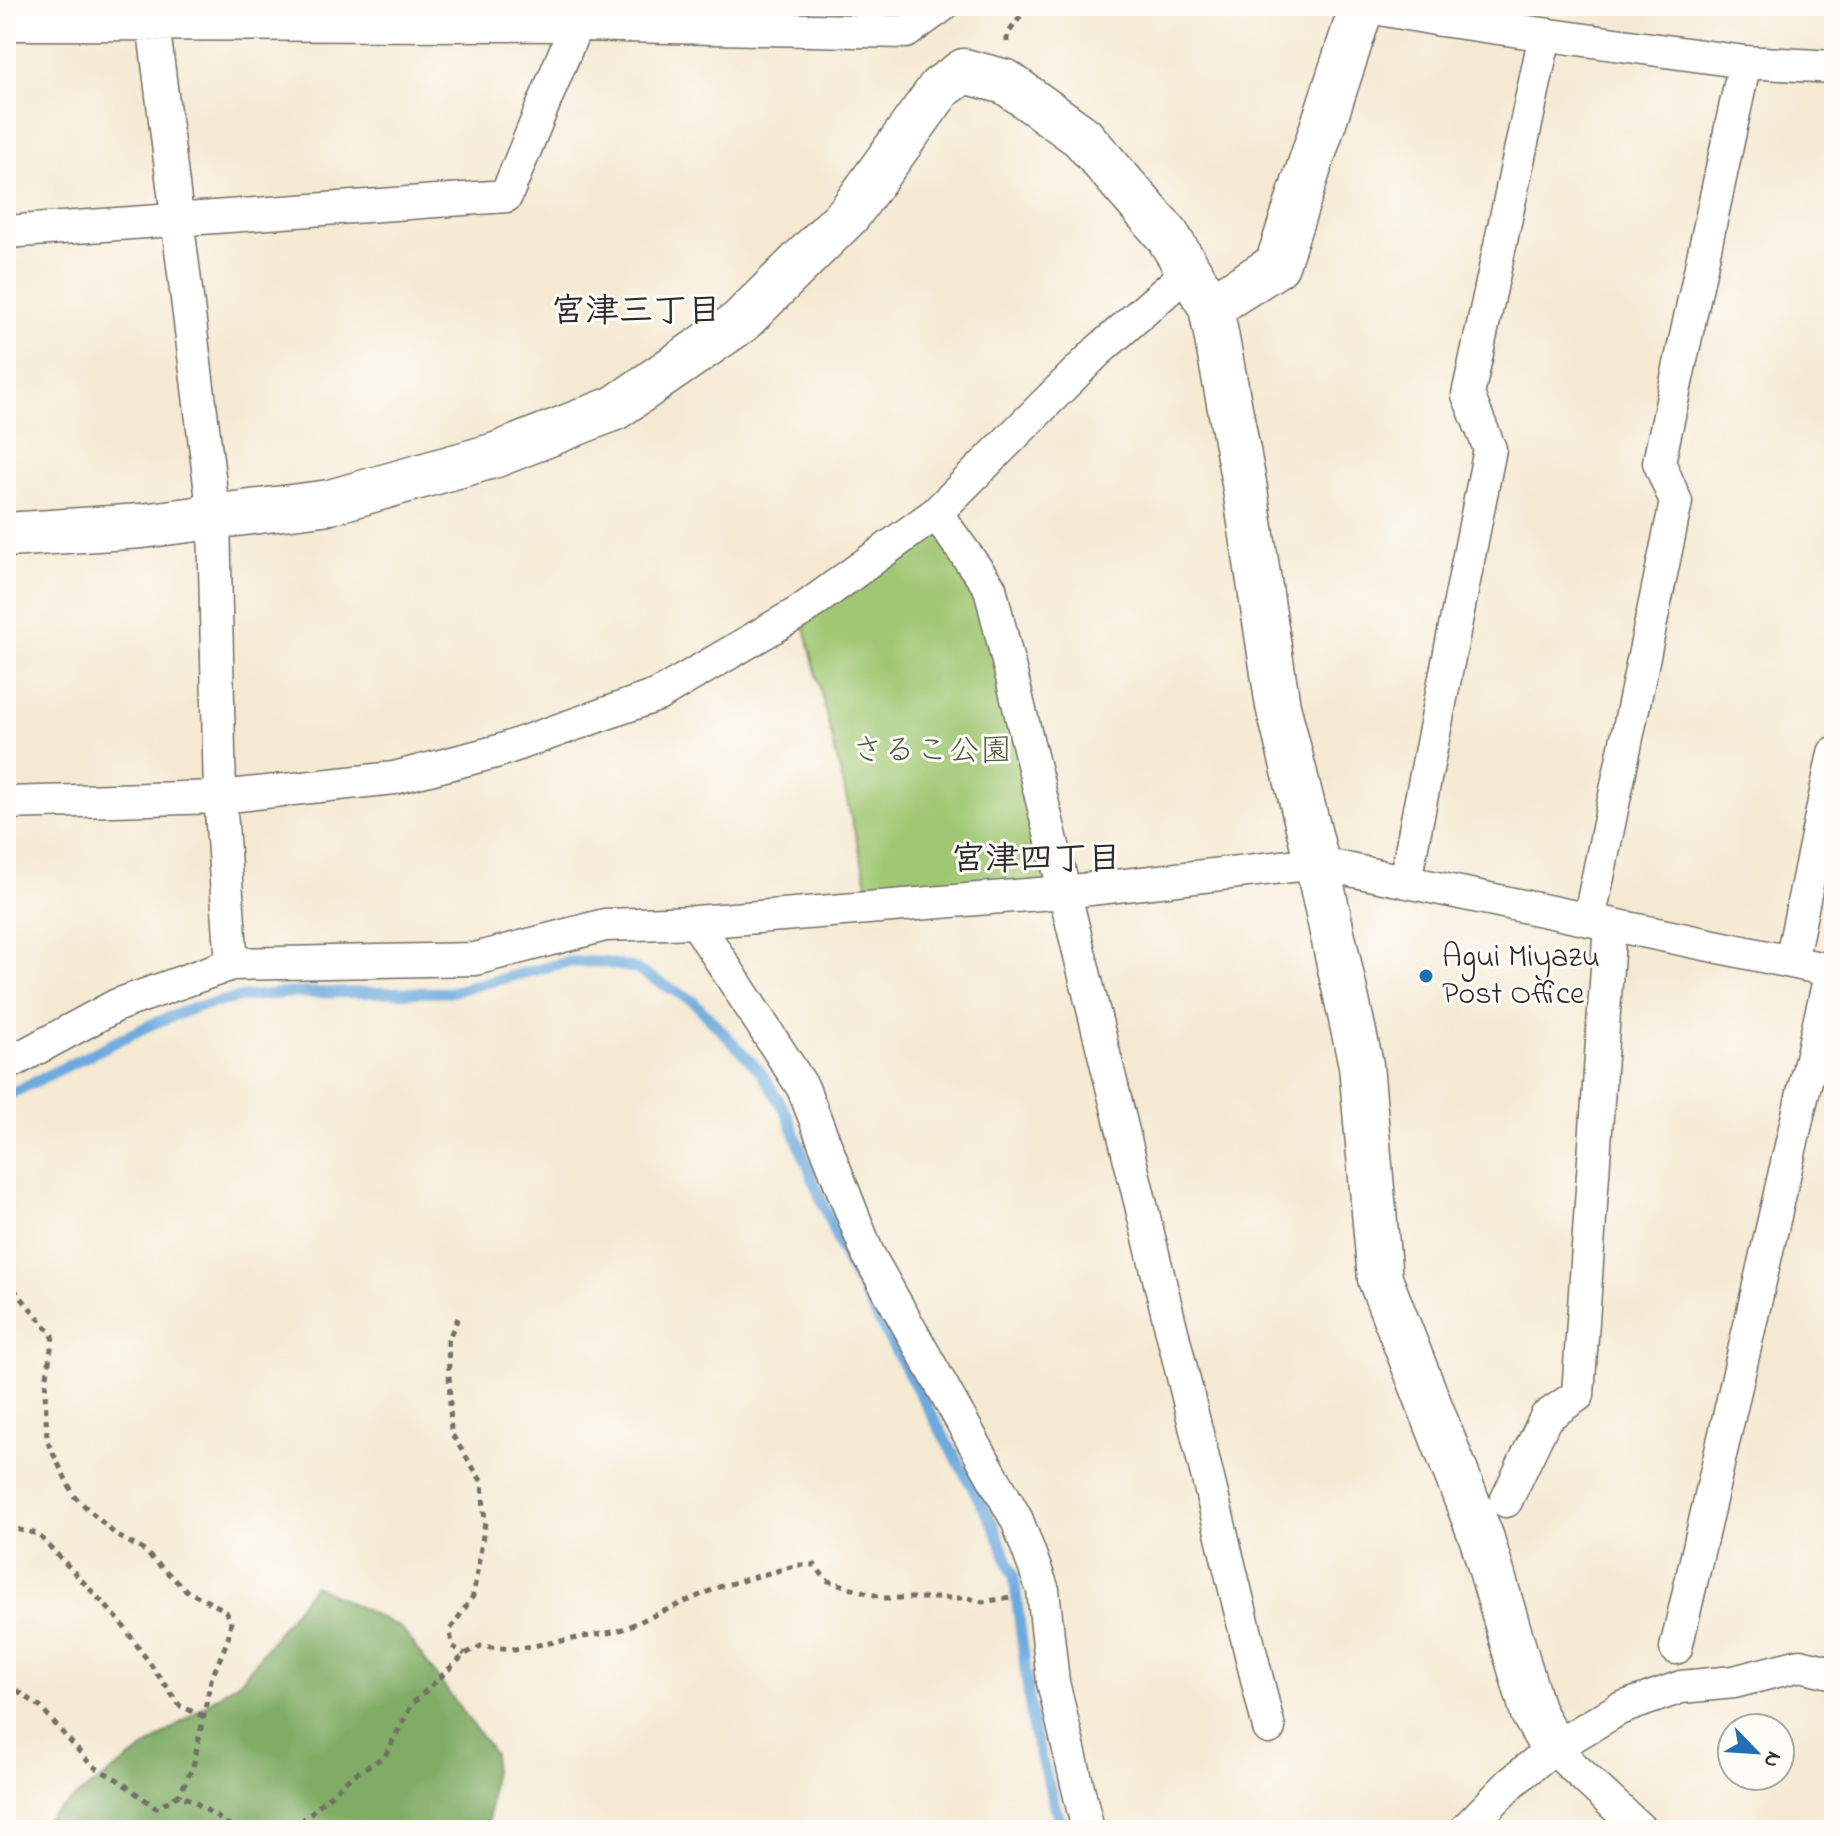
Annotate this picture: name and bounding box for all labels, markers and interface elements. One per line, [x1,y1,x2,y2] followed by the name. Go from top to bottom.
[551,288,721,338] district label: 宮津三丁目
[852,729,1012,776] park label: さるこ公園
[951,836,1121,886] district label: 宮津四丁目
[1442,935,1600,1019] place label: Agui Miyazu Post Office
[1417,967,1435,985] marker: Agui Miyazu Post Office
[1716,1712,1796,1792] north arrow
[1754,1746,1789,1773] text: N

